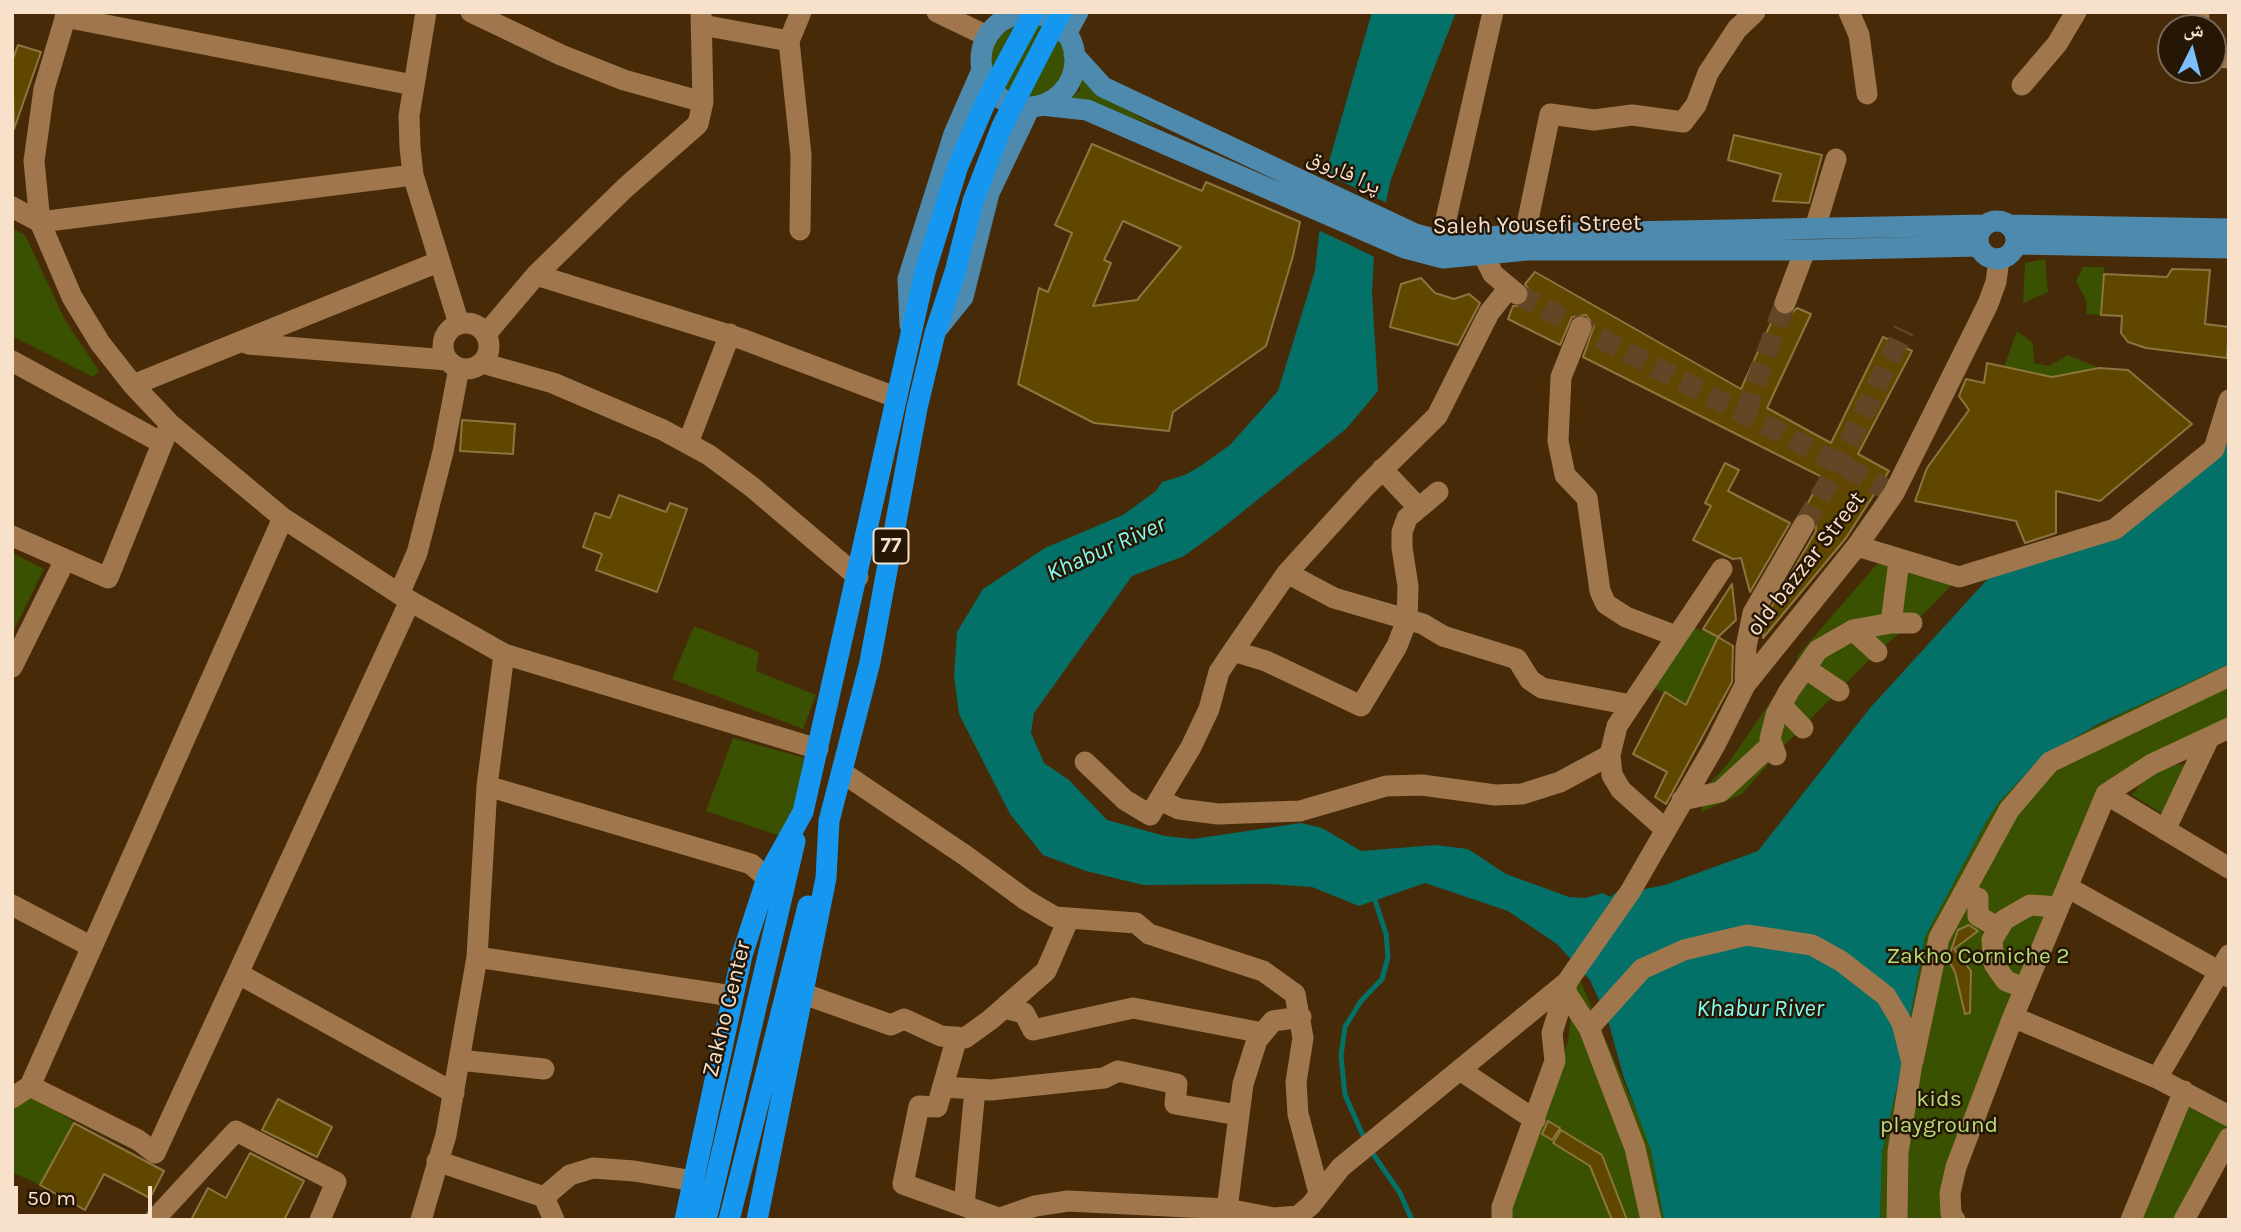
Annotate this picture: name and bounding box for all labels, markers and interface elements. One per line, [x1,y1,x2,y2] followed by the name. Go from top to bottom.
[2157,14,2227,84] north arrow
[2183,18,2205,42] text: ش
[1303,143,1385,201] street label: پرا فاروق
[1432,209,1642,241] street label: Saleh Yousefi Street
[1741,486,1871,642] street label: old bazzar Street
[1042,510,1170,588] water label: Khabur River
[874,528,908,564] road number: 77
[697,938,757,1080] street label: Zakho Center
[1886,942,2070,970] park label: Zakho Corniche 2
[1696,995,1824,1023] water label: Khabur River
[1880,1085,1998,1139] park label: kids playground
[18,1172,156,1216] scale bar
[27,1186,76,1210] text: 50 m

